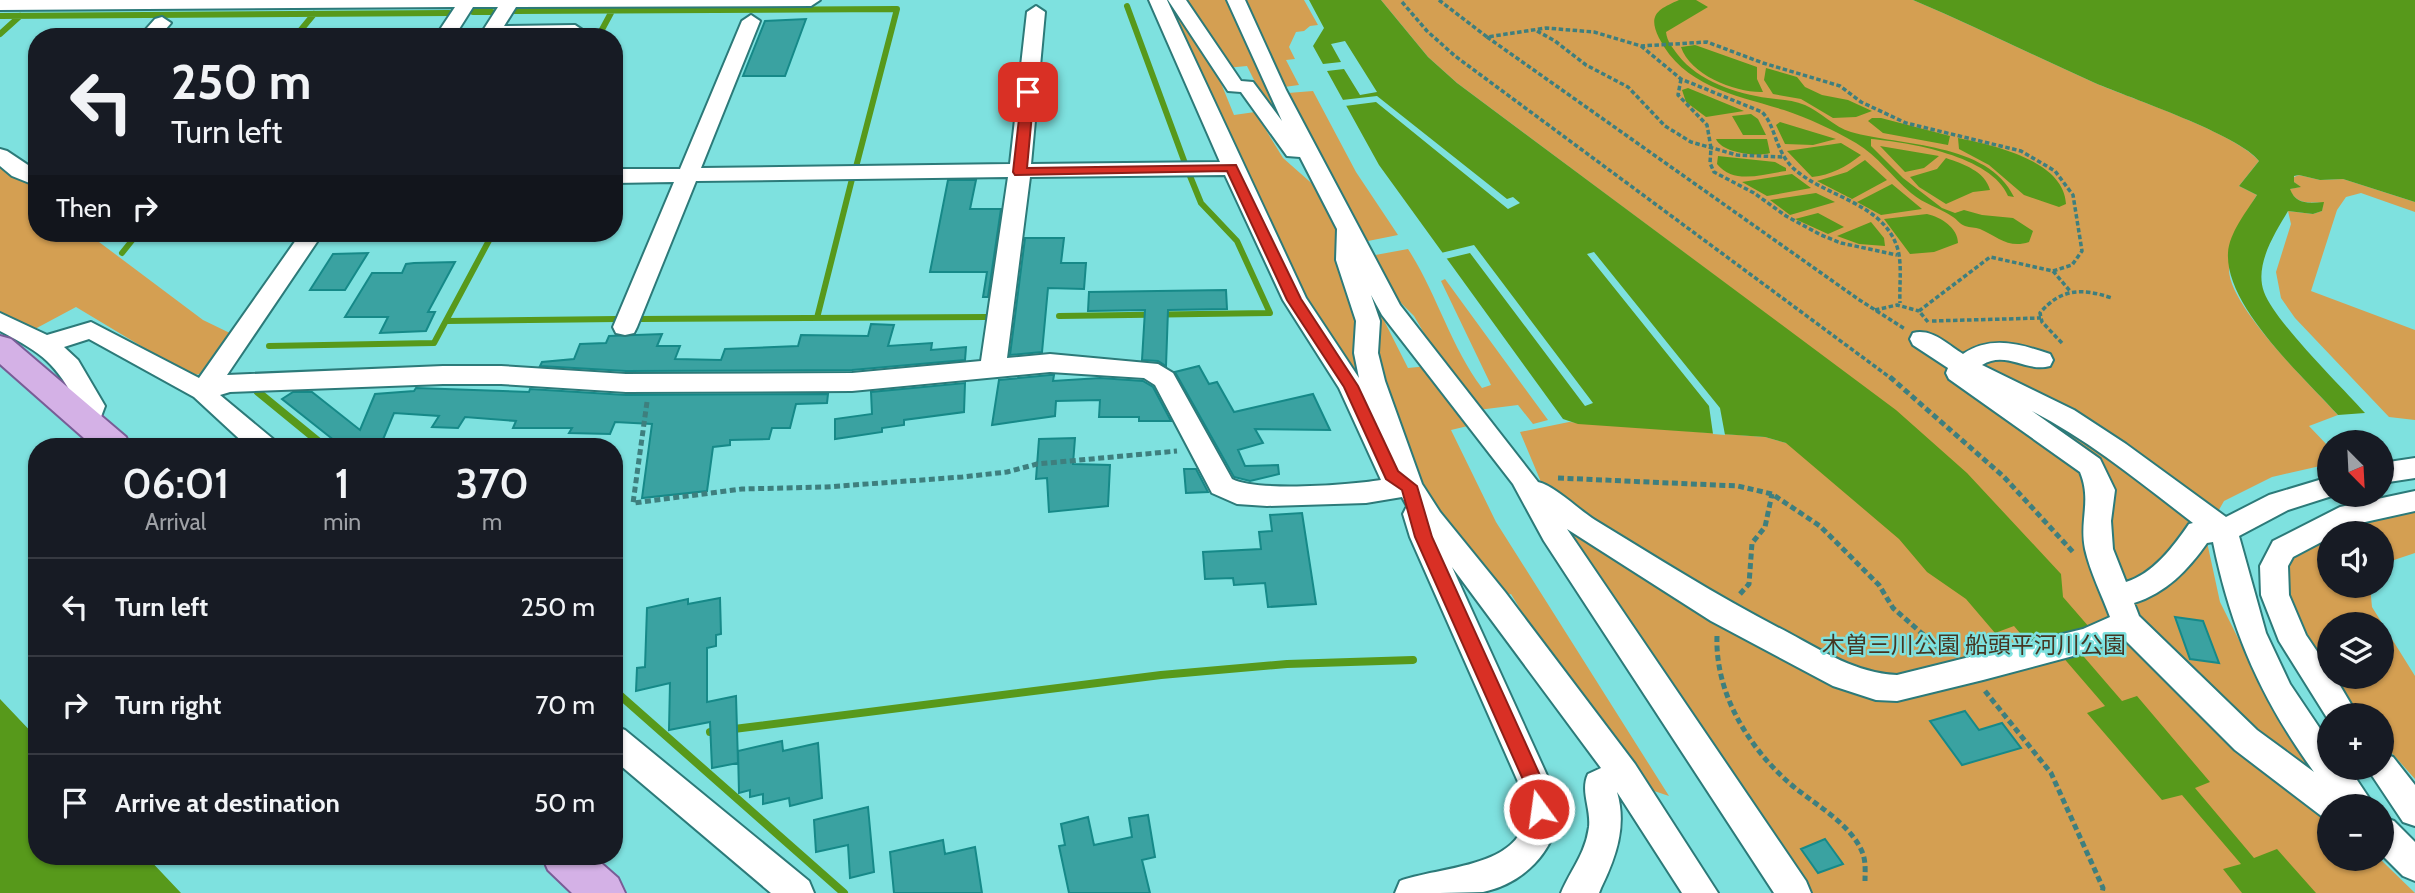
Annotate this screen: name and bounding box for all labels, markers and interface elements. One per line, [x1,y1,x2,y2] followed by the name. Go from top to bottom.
[171,52,311,111] text: 250 m
[56,56,147,147] icon: left
[998,62,1058,122] pin
[1009,73,1047,111] icon: arrive
[171,112,282,151] text: Turn left
[126,189,164,227] icon: right
[56,192,112,224] text: Then
[2317,430,2394,508] north arrow
[2317,430,2394,871] map controls
[122,457,229,509] text: 06:01
[335,457,350,509] text: 1
[456,457,529,509] text: 370
[145,508,206,536] text: Arrival
[323,508,361,536] text: min
[482,508,502,536] text: m
[2317,521,2394,598] button: sound
[56,588,94,626] icon: left
[115,591,208,623] text: Turn left
[521,591,595,623] text: 250 m
[2317,612,2394,689] button: layers
[1822,631,2126,659] park label: 木曽三川公園 船頭平河川公園
[56,686,94,724] icon: right
[115,689,221,721] text: Turn right
[535,689,595,721] text: 70 m
[2317,703,2394,780] button: +
[1502,772,1576,846] position arrow
[56,784,94,822] icon: arrive
[115,787,340,819] text: Arrive at destination
[534,787,595,819] text: 50 m
[2317,794,2394,871] button: −

